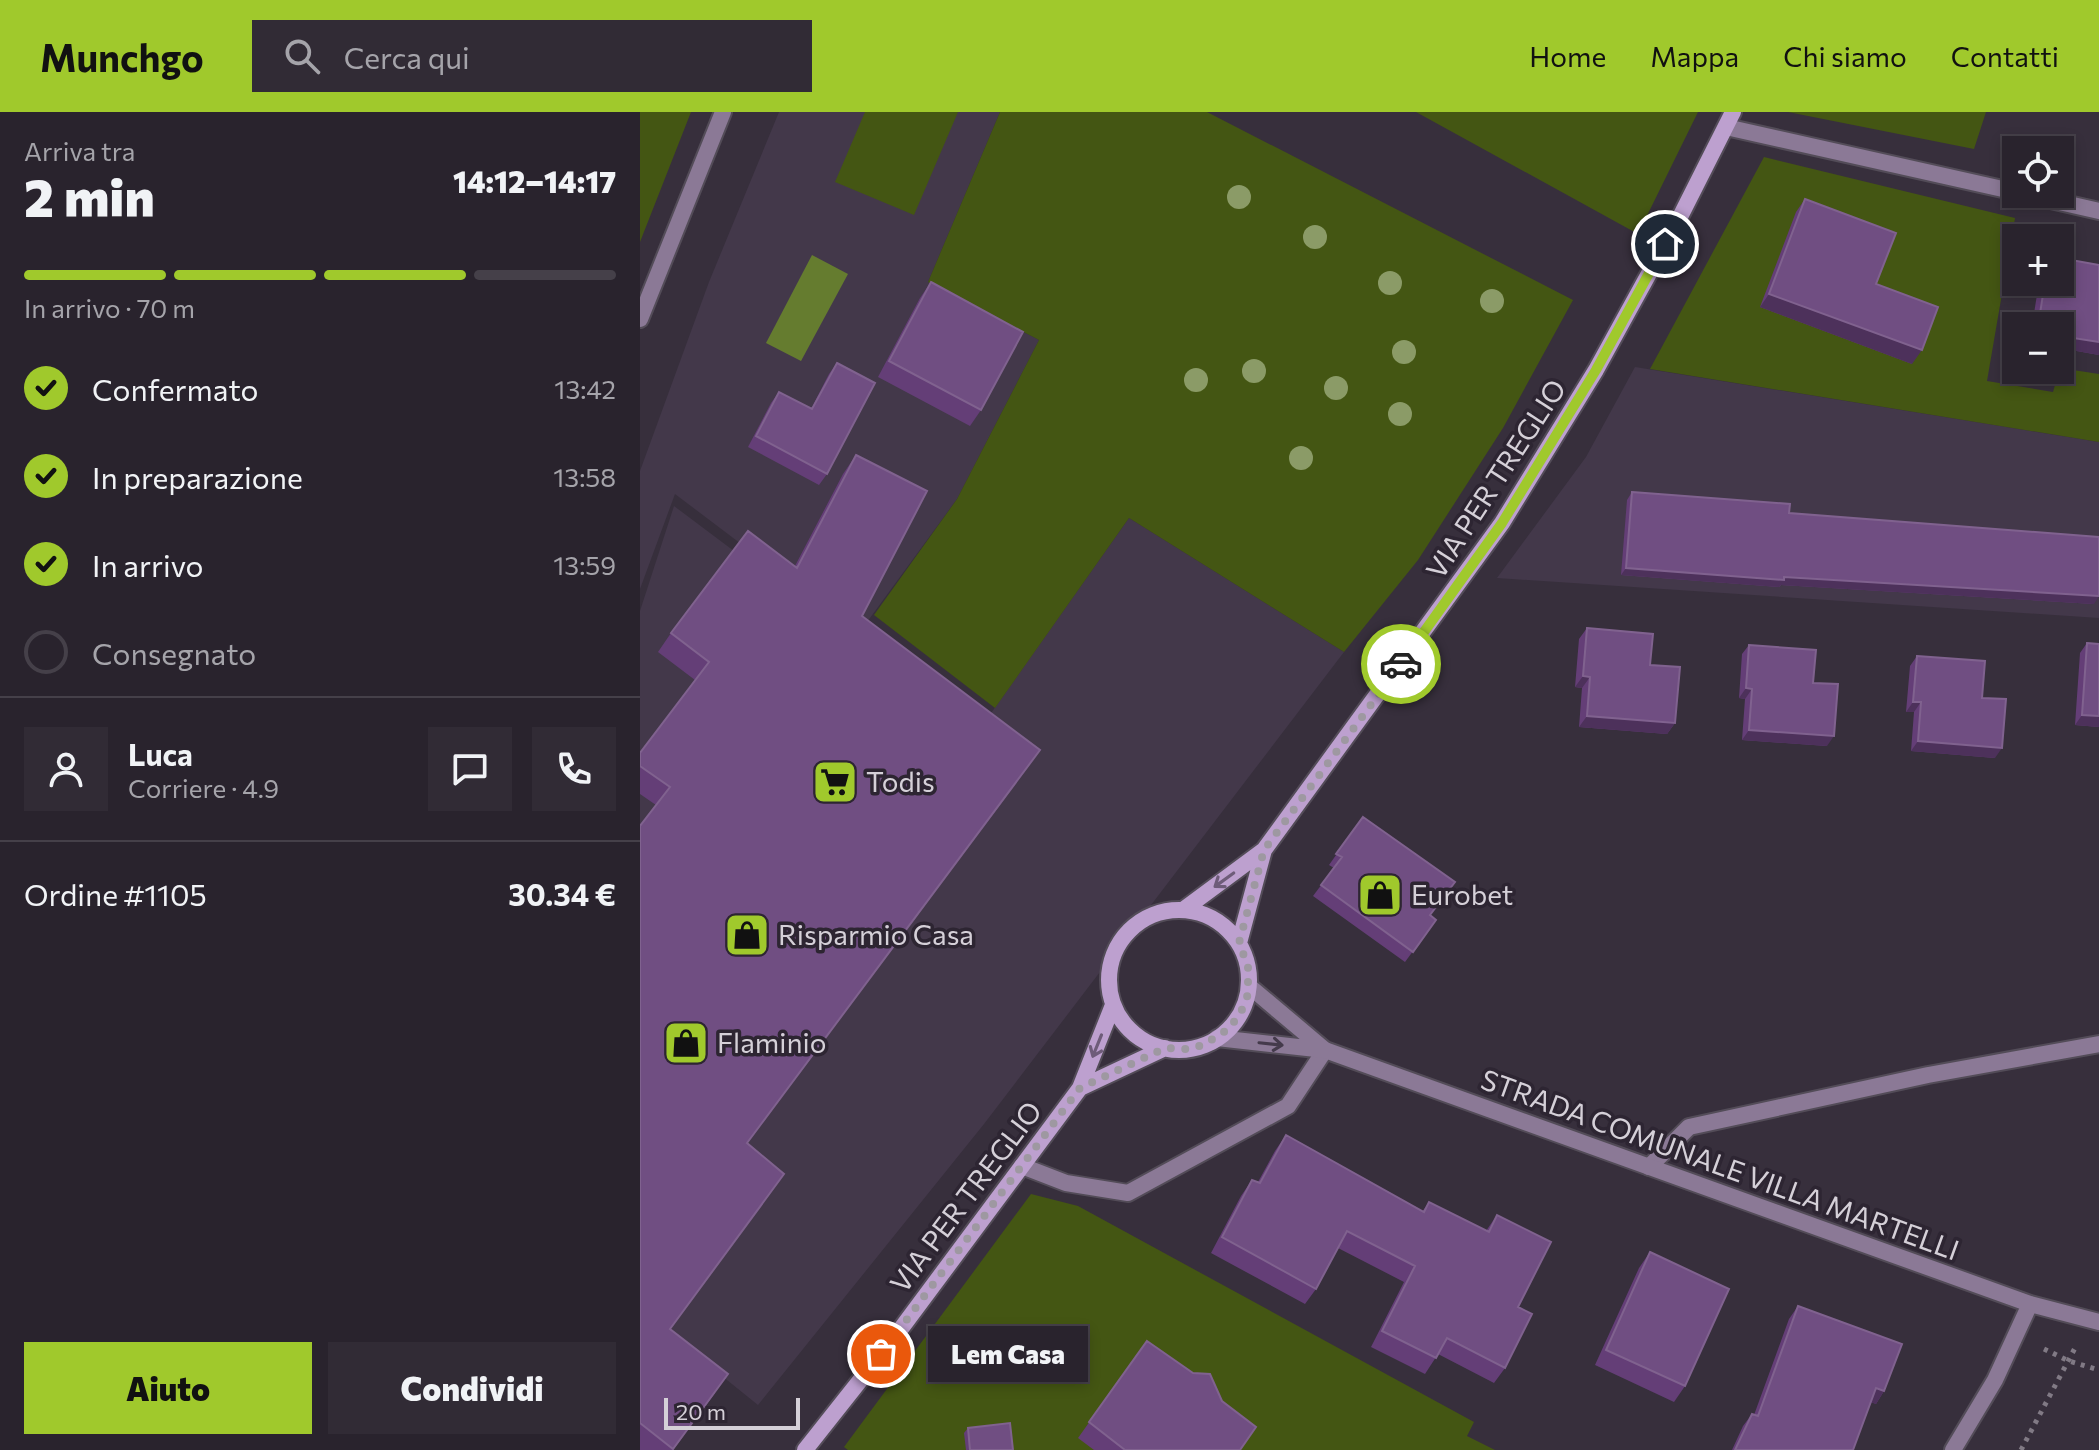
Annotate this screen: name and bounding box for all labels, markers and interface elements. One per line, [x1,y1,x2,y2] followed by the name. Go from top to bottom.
[252,20,812,92] search box
[40,33,204,80] text: Munchgo
[280,34,324,78] icon: search
[344,38,470,75] text: Cerca qui
[1529,39,1606,73] text: Home
[1650,39,1739,73] text: Mappa
[1783,39,1907,73] text: Chi siamo
[1951,39,2059,73] text: Contatti
[24,135,135,166] text: Arriva tra
[2002,136,2074,384] map controls
[2002,136,2074,208] button: locate
[453,162,616,199] text: 14:12–14:17
[24,164,155,228] text: 2 min
[1631,210,1699,278] pin
[1643,222,1687,266] icon: home
[2002,224,2074,296] button: +
[24,292,195,323] text: In arrivo · 70 m
[2002,312,2074,384] button: −
[24,366,68,410] icon: check
[92,370,258,407] text: Confermato
[1418,372,1572,584] street label: VIA PER TREGLIO
[554,373,616,404] text: 13:42
[24,454,68,498] icon: check
[92,458,303,495] text: In preparazione
[553,461,616,492] text: 13:58
[24,542,68,586] icon: check
[92,546,203,583] text: In arrivo
[553,549,616,580] text: 13:59
[1361,624,1441,704] courier
[92,634,256,671] text: Consegnato
[1379,642,1423,686] icon: car
[24,727,108,811] button: person
[428,727,512,811] button: chat
[532,727,616,811] button: phone
[128,735,193,772] text: Luca
[811,758,859,806] supermarket icon: Todis
[866,764,935,798] place label: Todis
[128,772,279,803] text: Corriere · 4.9
[1213,871,1235,888] one-way arrow
[1356,871,1404,919] shop icon: Eurobet
[24,875,207,912] text: Ordine #1105
[508,875,616,912] text: 30.34 €
[1411,877,1513,911] place label: Eurobet
[723,911,771,959] shop icon: Risparmio Casa
[778,917,974,951] place label: Risparmio Casa
[662,1019,710,1067] shop icon: Flaminio
[717,1025,826,1059] place label: Flaminio
[1088,1033,1103,1058] one-way arrow
[1257,1036,1284,1051] one-way arrow
[1477,1062,1964,1267] street label: STRADA COMUNALE VILLA MARTELLI
[882,1094,1048,1299] street label: VIA PER TREGLIO
[847,1320,915,1388] pin
[929,1326,1089,1382] callout: Lem Casa
[859,1332,903,1376] icon: bag
[951,1338,1065,1369] text: Lem Casa
[24,1342,312,1434] button: Aiuto
[328,1342,616,1434] button: Condividi
[664,1394,800,1430] scale bar
[676,1398,726,1425] text: 20 m

